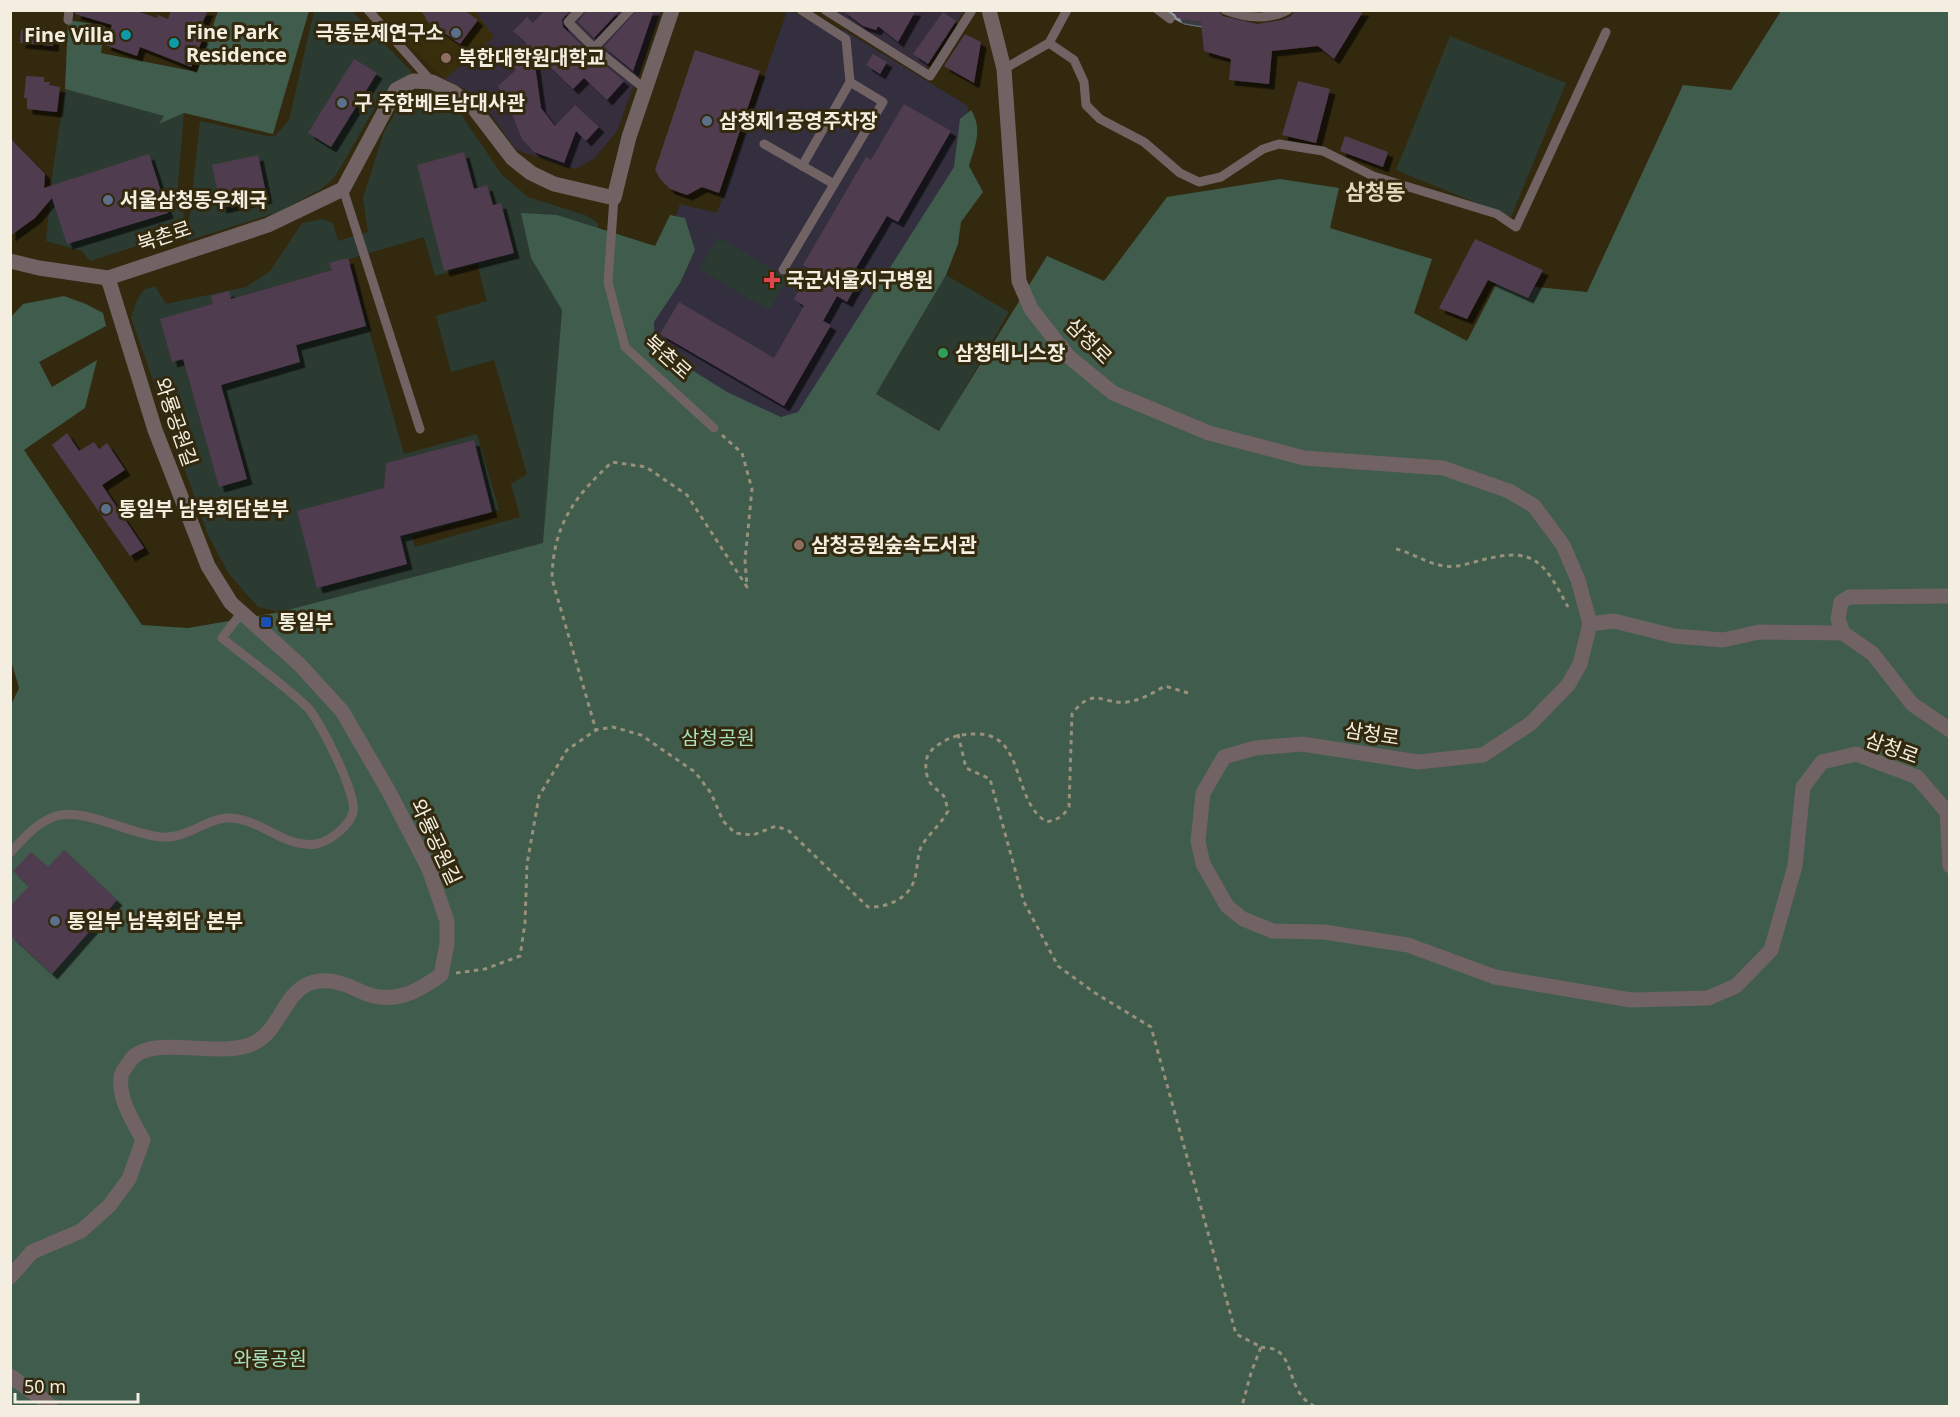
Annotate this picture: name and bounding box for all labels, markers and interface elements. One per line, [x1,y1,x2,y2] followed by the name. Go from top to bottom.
[186,18,287,68] place label: Fine Park Residence
[315,19,444,46] place label: 극동문제연구소
[24,21,114,48] place label: Fine Villa
[449,26,463,40] marker: 극동문제연구소
[119,28,133,42] marker: Fine Villa
[167,36,181,50] marker: Fine Park Residence
[458,44,605,71] place label: 북한대학원대학교
[439,51,453,65] marker: 북한대학원대학교
[354,89,525,116] place label: 구 주한베트남대사관
[335,96,349,110] marker: 구 주한베트남대사관
[719,107,878,134] place label: 삼청제1공영주차장
[700,114,714,128] marker: 삼청제1공영주차장
[1345,176,1405,206] district label: 삼청동
[120,186,267,213] place label: 서울삼청동우체국
[101,193,115,207] marker: 서울삼청동우체국
[133,214,194,257] street label: 북촌로
[786,266,933,293] place label: 국군서울지구병원
[763,271,781,289] marker: 국군서울지구병원
[1060,312,1118,370] street label: 삼청로
[639,328,698,385] street label: 북촌로
[955,339,1065,366] place label: 삼청테니스장
[936,346,950,360] marker: 삼청테니스장
[149,374,204,470] street label: 와룡공원길
[118,495,289,522] place label: 통일부 남북회담본부
[99,502,113,516] marker: 통일부 남북회담본부
[811,531,977,558] place label: 삼청공원숲속도서관
[792,538,806,552] marker: 삼청공원숲속도서관
[278,608,333,635] place label: 통일부
[259,615,273,629] marker: 통일부
[1343,716,1401,751] street label: 삼청로
[681,724,755,751] park label: 삼청공원
[1862,725,1923,770] street label: 삼청로
[405,794,468,889] street label: 와룡공원길
[67,907,243,934] place label: 통일부 남북회담 본부
[48,914,62,928] marker: 통일부 남북회담 본부
[233,1345,307,1372] park label: 와룡공원
[15,1366,138,1404] scale bar
[24,1374,66,1398] text: 50 m

